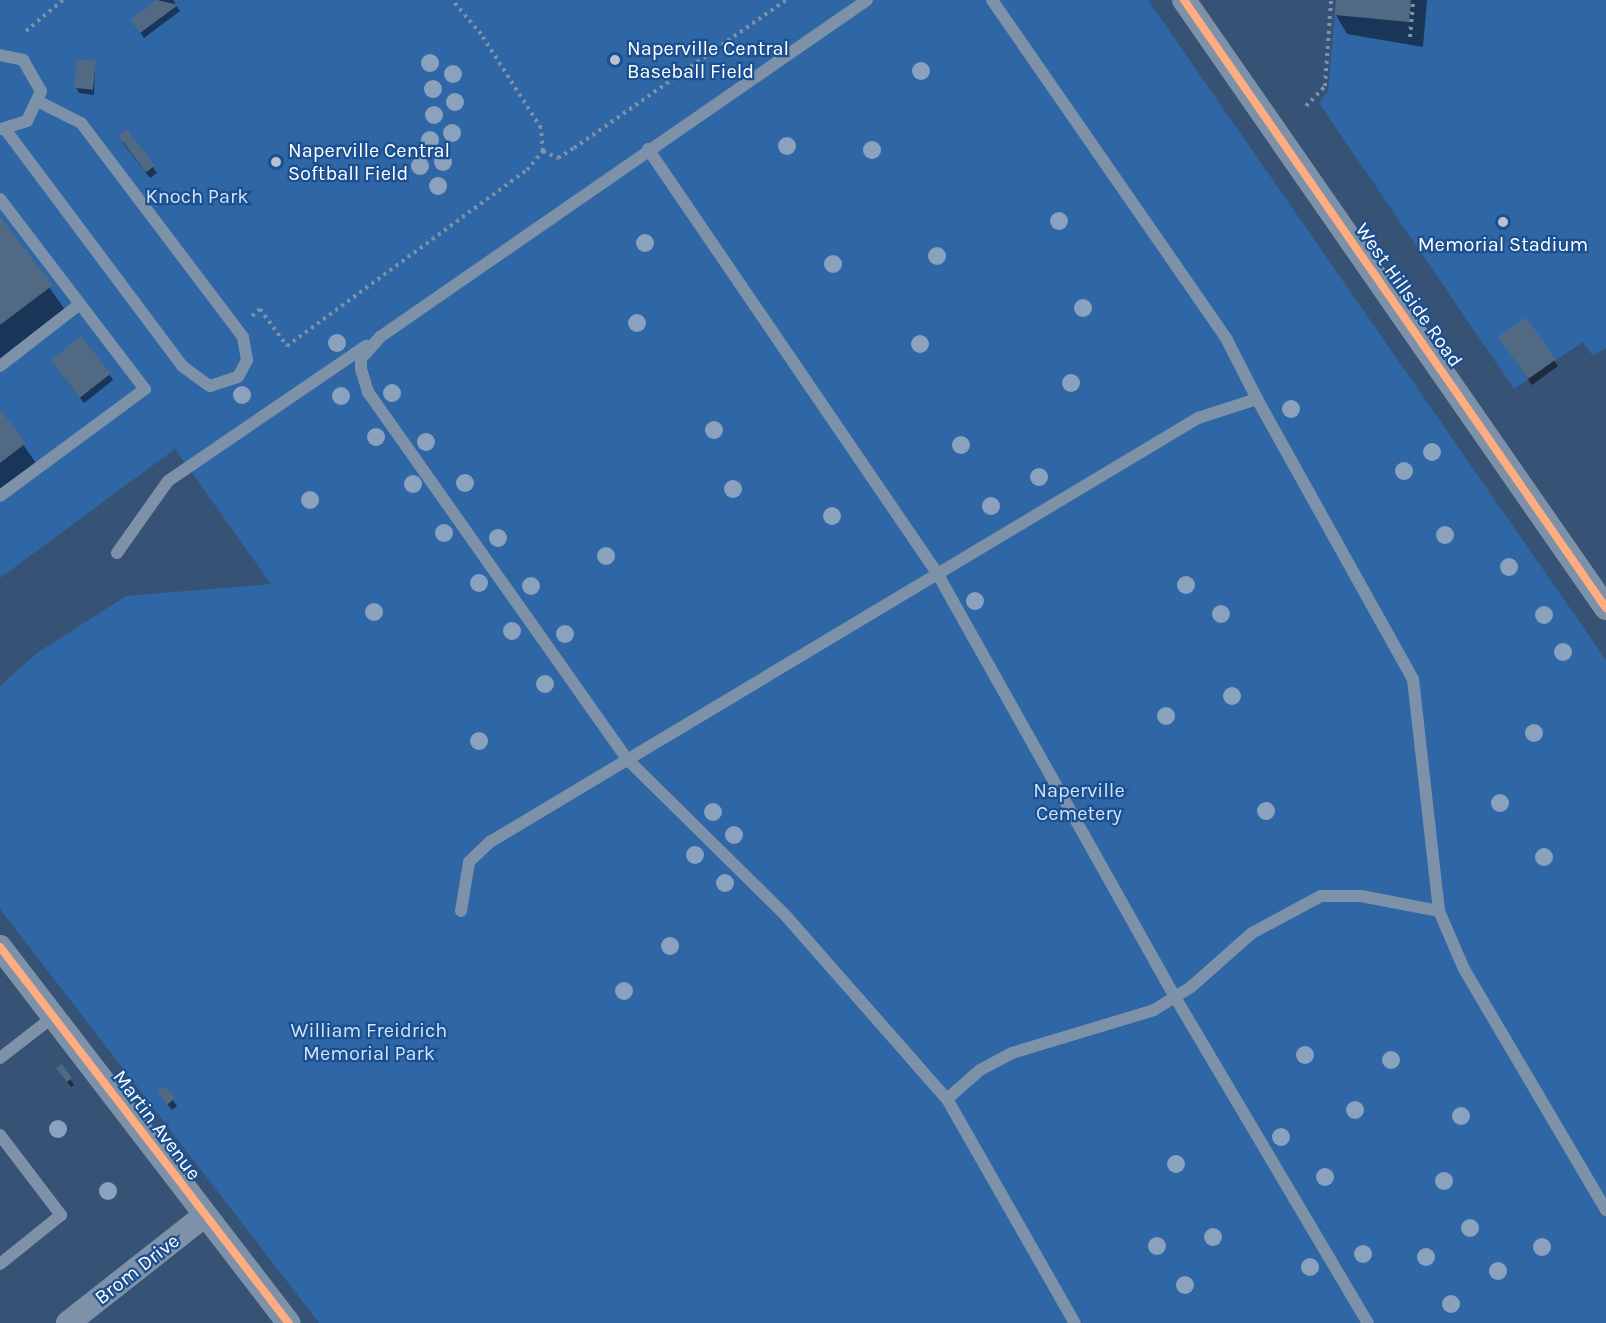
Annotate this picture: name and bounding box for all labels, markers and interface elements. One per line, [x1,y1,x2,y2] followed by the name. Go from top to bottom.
[627,36,789,83] place label: Naperville Central Baseball Field
[608,53,622,67] marker: Naperville Central Baseball Field
[288,138,450,185] place label: Naperville Central Softball Field
[269,155,283,169] marker: Naperville Central Softball Field
[146,184,248,208] park label: Knoch Park
[1496,215,1510,229] marker: Memorial Stadium
[1350,218,1468,372] street label: West Hillside Road
[1418,232,1588,256] place label: Memorial Stadium
[1033,779,1125,826] park label: Naperville Cemetery
[291,1019,447,1066] park label: William Freidrich Memorial Park
[108,1065,206,1185] street label: Martin Avenue
[90,1229,184,1309] street label: Brom Drive

